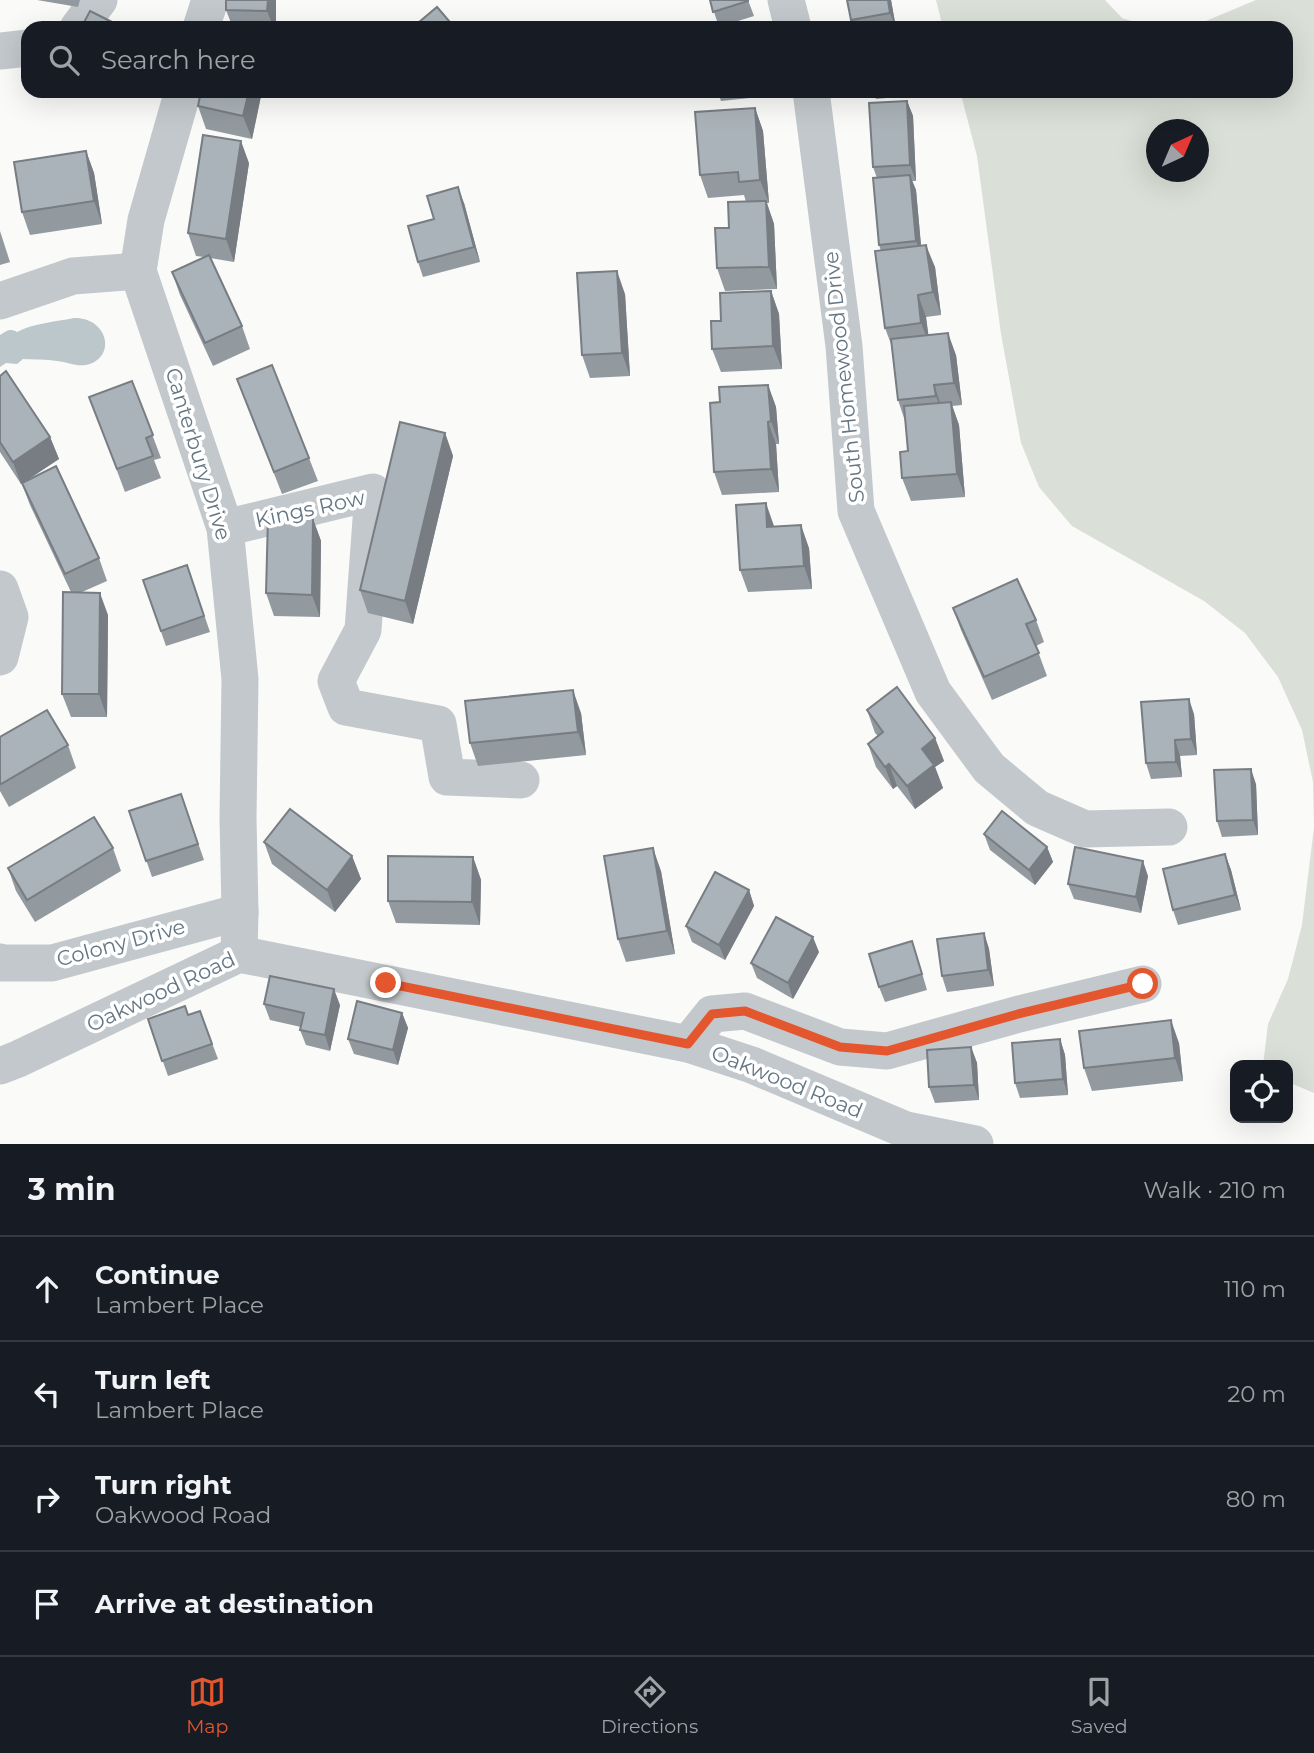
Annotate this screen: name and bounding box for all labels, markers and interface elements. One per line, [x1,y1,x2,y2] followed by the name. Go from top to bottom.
[21,21,1293,98] search box
[45,41,83,79] icon: search
[101,44,256,76] text: Search here
[1146,119,1209,182] north arrow
[818,250,869,504] street label: South Homewood Drive
[160,365,237,543] street label: Canterbury Drive
[253,485,368,532] street label: Kings Row
[54,913,188,972] street label: Colony Drive
[82,946,239,1037] street label: Oakwood Road
[370,967,401,998] route end
[1127,968,1158,999] route start
[708,1040,867,1123] street label: Oakwood Road
[1230,1060,1293,1123] map controls
[1230,1060,1293,1123] button: locate
[28,1171,115,1208] text: 3 min
[1143,1176,1286,1204] text: Walk · 210 m
[95,1259,220,1291] text: Continue
[28,1270,66,1308] icon: ahead
[1224,1275,1286,1303] text: 110 m
[95,1291,264,1319] text: Lambert Place
[95,1364,211,1396] text: Turn left
[28,1375,66,1413] icon: left
[1227,1380,1286,1408] text: 20 m
[95,1396,264,1424] text: Lambert Place
[95,1469,231,1501] text: Turn right
[28,1480,66,1518] icon: right
[1226,1485,1286,1513] text: 80 m
[95,1501,271,1529] text: Oakwood Road
[28,1585,66,1623] icon: arrive
[95,1588,374,1620] text: Arrive at destination
[186,1673,228,1738] tab: Map
[601,1673,698,1738] tab: Directions
[1071,1673,1128,1738] tab: Saved

